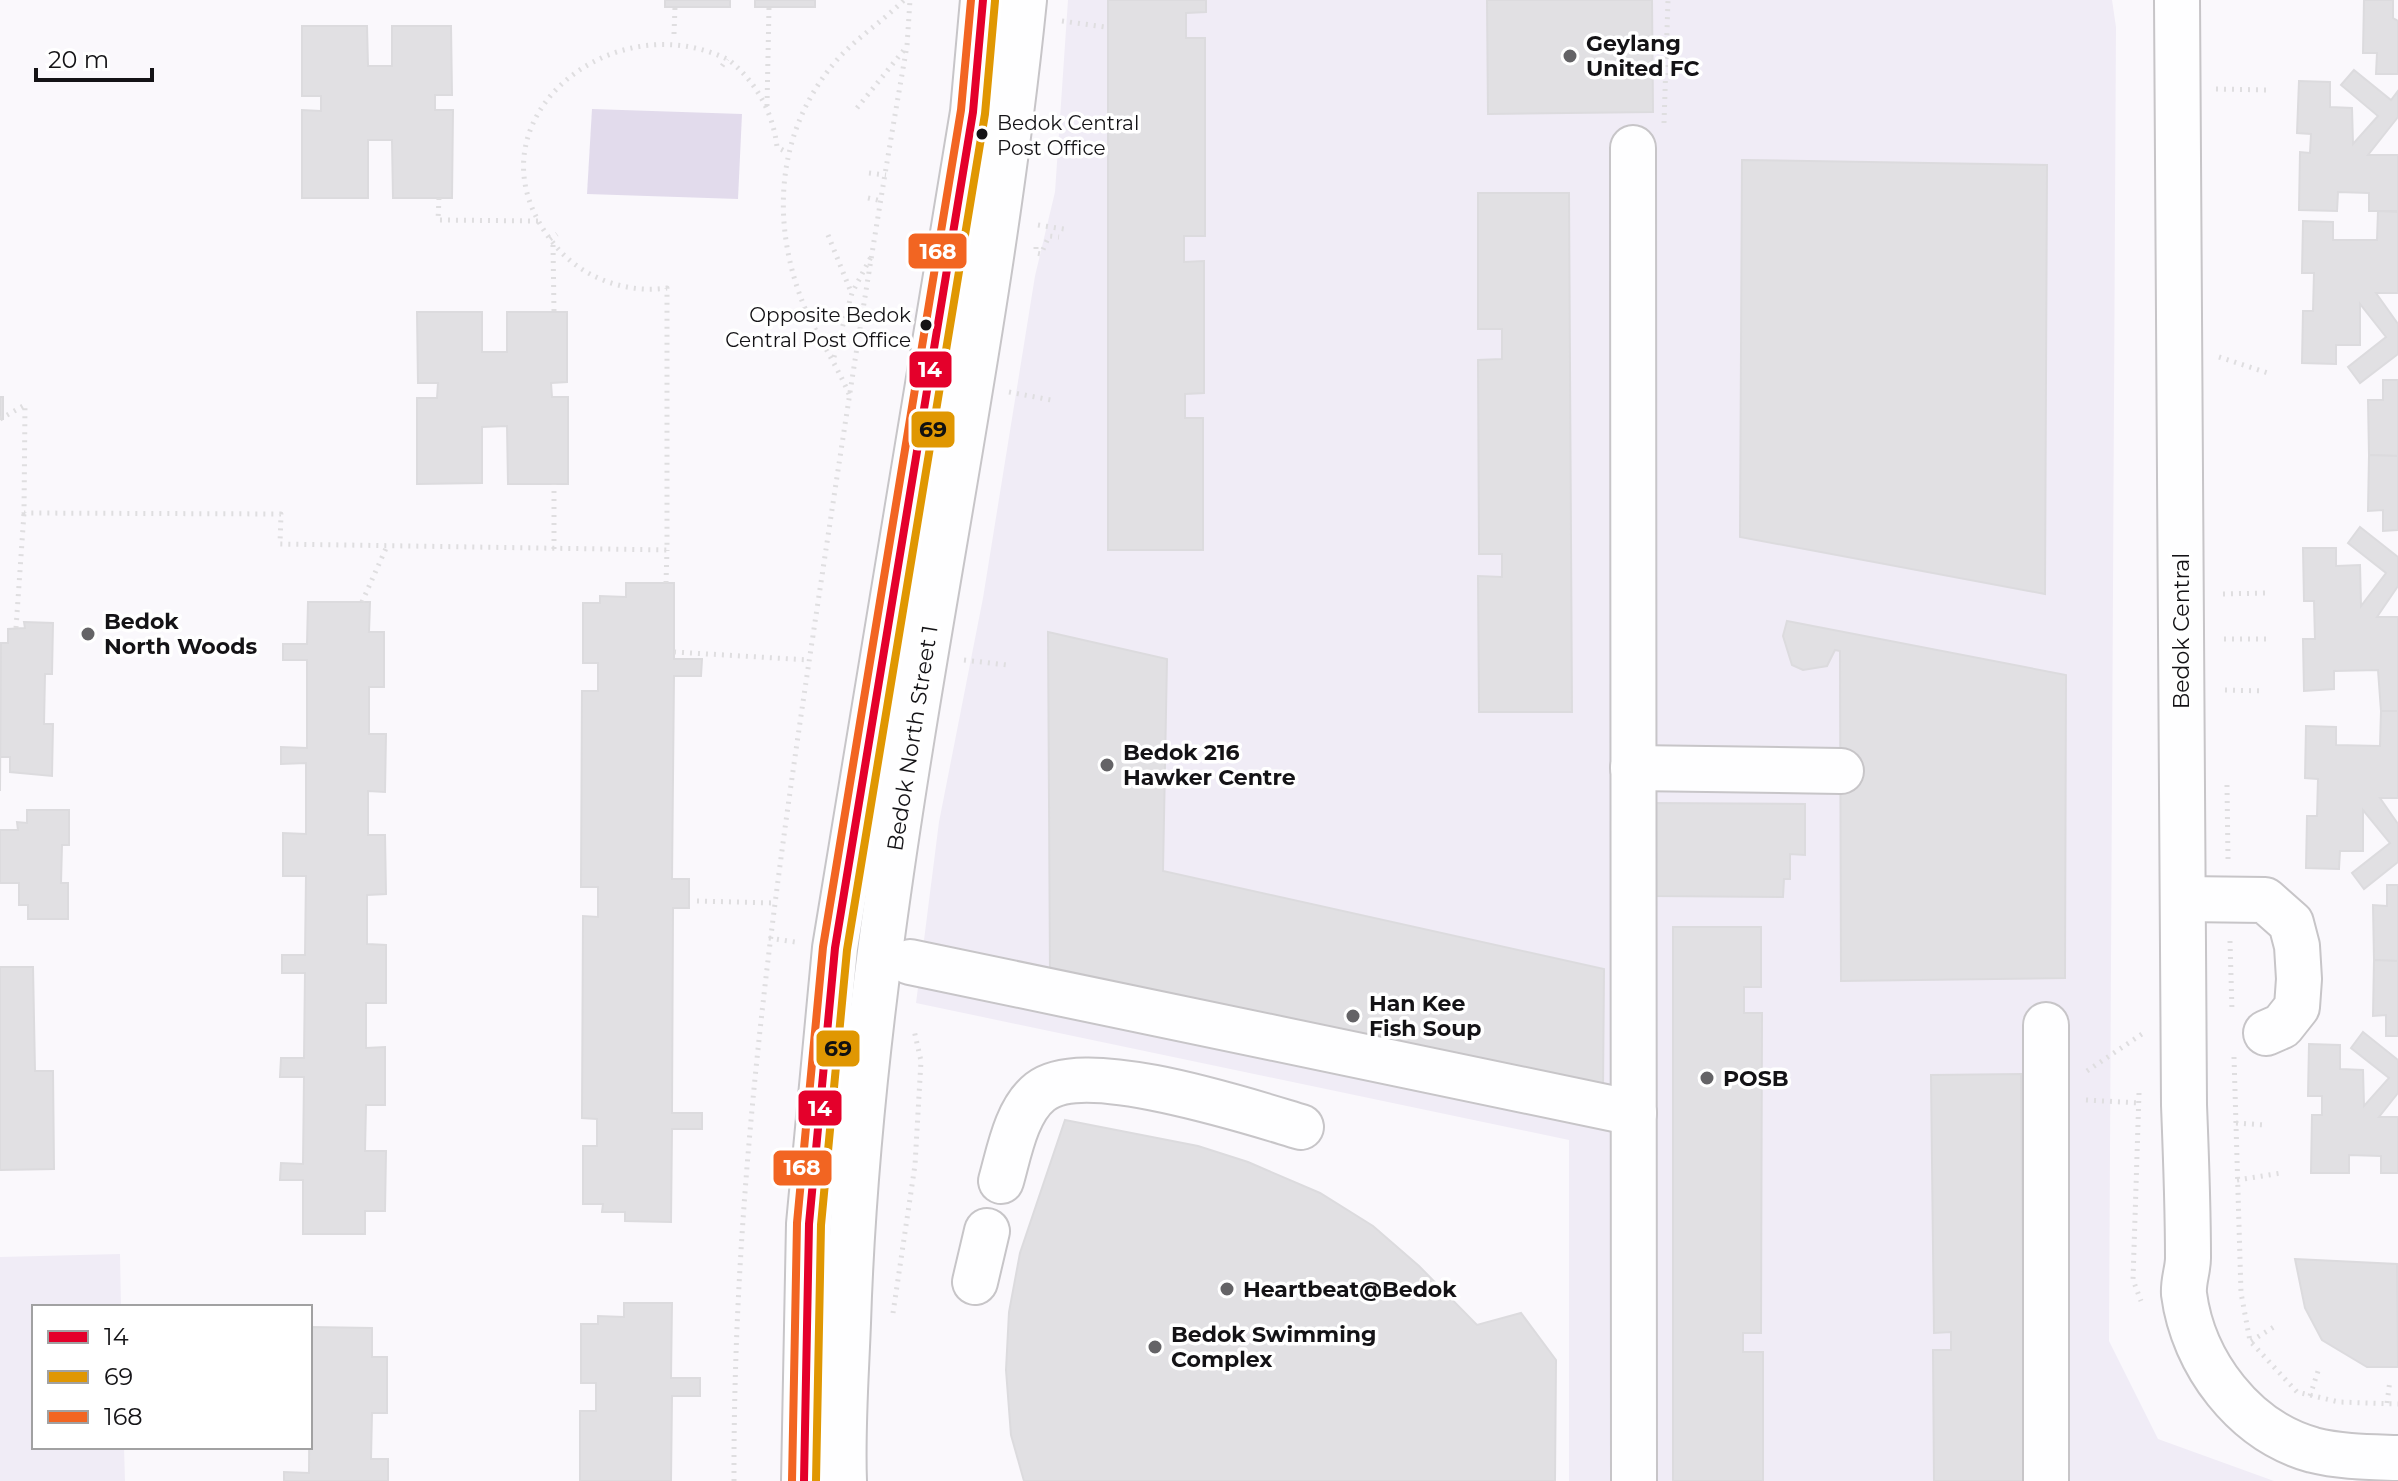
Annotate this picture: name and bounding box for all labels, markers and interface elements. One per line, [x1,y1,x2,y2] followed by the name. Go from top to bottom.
[1586,30,1700,82] place label: Geylang United FC
[36,32,152,82] scale bar
[48,45,109,74] text: 20 m
[1561,47,1579,65] marker: Geylang United FC
[997,111,1139,160] place label: Bedok Central Post Office
[974,126,990,142] marker: Bedok Central Post Office
[907,232,968,270] line badge: 168
[919,238,957,265] text: 168
[725,303,911,352] place label: Opposite Bedok Central Post Office
[918,317,934,333] marker: Opposite Bedok Central Post Office
[908,350,953,389] line badge: 14
[918,356,942,383] text: 14
[910,410,956,449] line badge: 69
[919,416,947,443] text: 69
[2168,553,2195,709] street label: Bedok Central
[104,608,257,660] place label: Bedok North Woods
[881,623,944,853] street label: Bedok North Street 1
[79,625,97,643] marker: Bedok North Woods
[1123,739,1296,791] place label: Bedok 216 Hawker Centre
[1098,756,1116,774] marker: Bedok 216 Hawker Centre
[1369,990,1482,1042] place label: Han Kee Fish Soup
[1344,1007,1362,1025] marker: Han Kee Fish Soup
[815,1029,861,1068] line badge: 69
[824,1035,852,1062] text: 69
[1723,1065,1789,1092] place label: POSB
[1698,1069,1716,1087] marker: POSB
[797,1089,843,1127] line badge: 14
[808,1095,832,1122] text: 14
[772,1149,833,1187] line badge: 168
[783,1154,821,1181] text: 168
[1243,1276,1457,1303] place label: Heartbeat@Bedok
[1218,1280,1236,1298] marker: Heartbeat@Bedok
[32,1305,312,1449] legend
[1171,1321,1377,1373] place label: Bedok Swimming Complex
[104,1322,129,1351] text: 14
[1146,1338,1164,1356] marker: Bedok Swimming Complex
[104,1362,133,1391] text: 69
[104,1402,143,1431] text: 168

